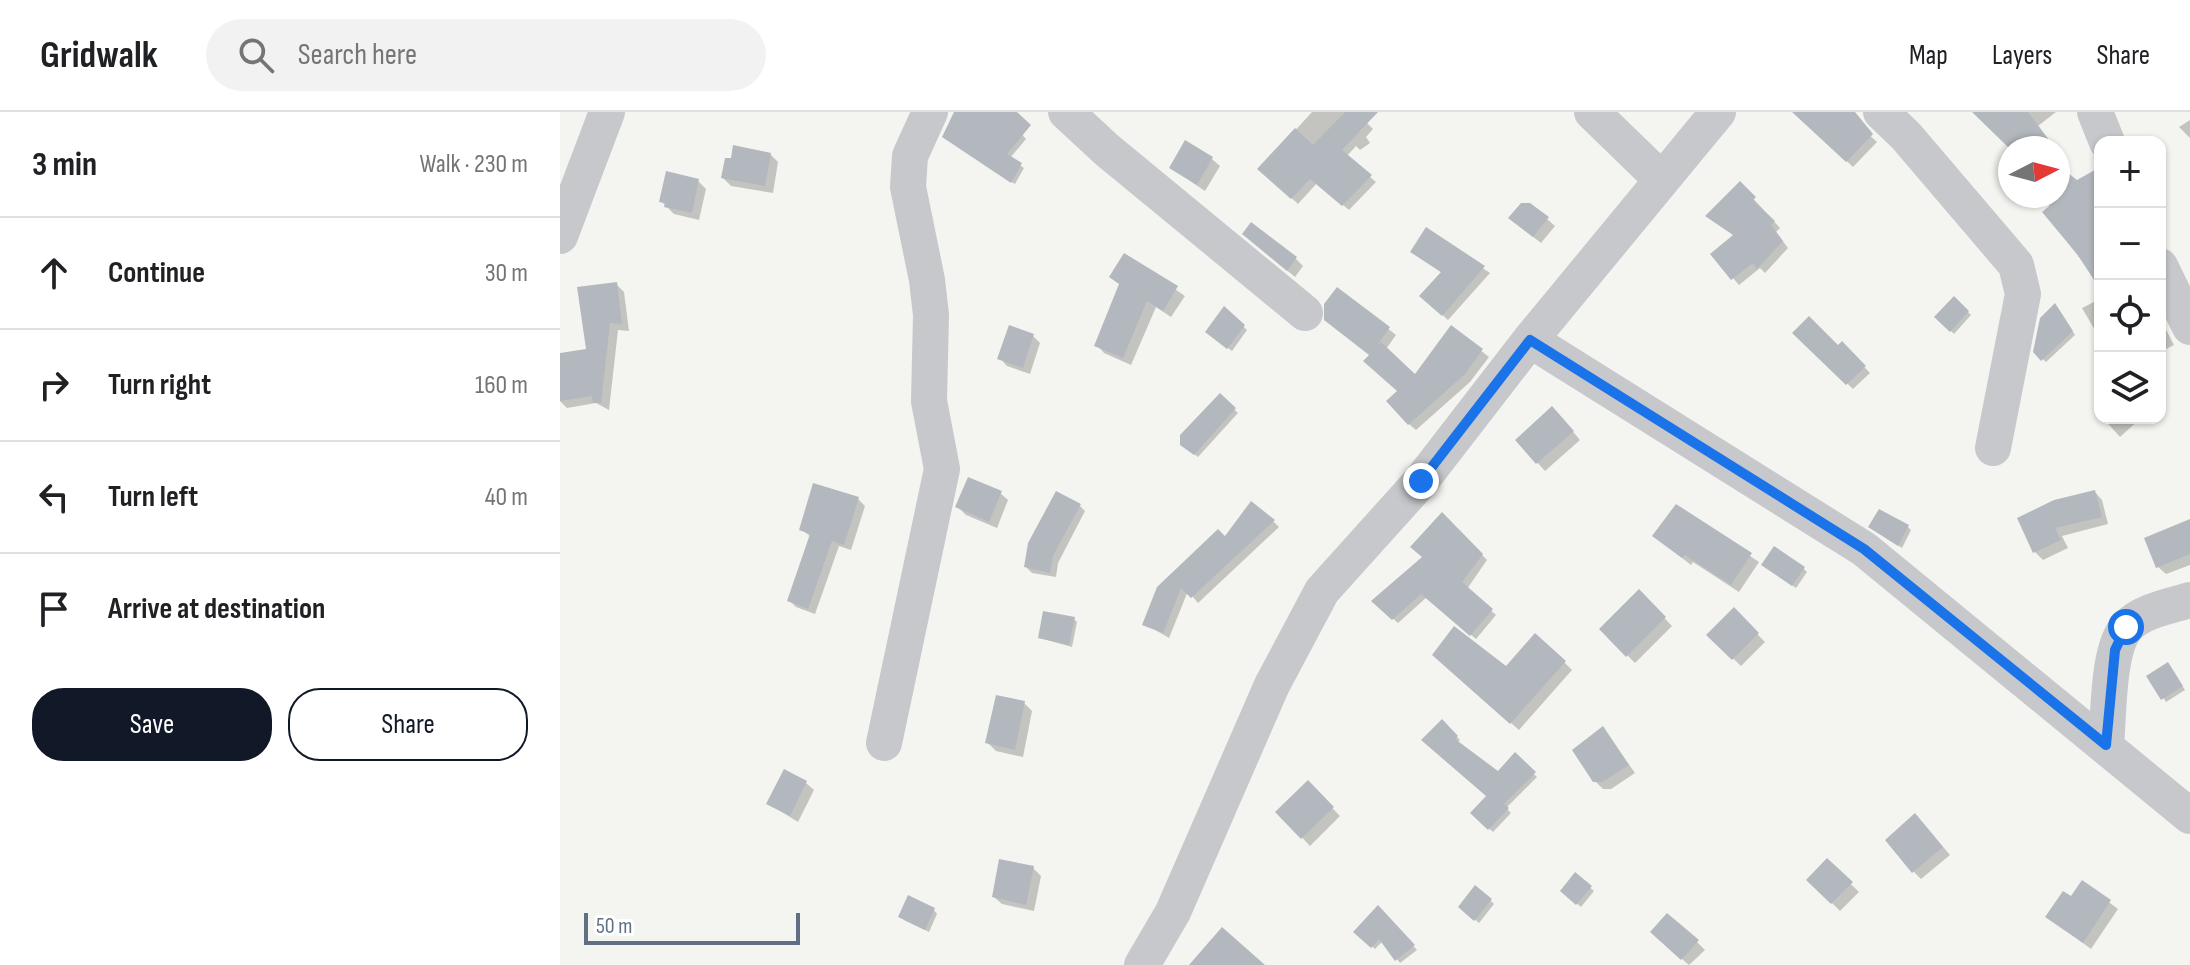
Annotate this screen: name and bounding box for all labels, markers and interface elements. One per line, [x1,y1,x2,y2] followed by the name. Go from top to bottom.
[206,19,766,91] search box
[40,33,158,78] text: Gridwalk
[234,33,278,77] icon: search
[298,37,417,73] text: Search here
[1909,39,1948,72] text: Map
[1992,39,2052,72] text: Layers
[2096,39,2150,72] text: Share
[1998,136,2070,208] north arrow
[2094,136,2166,424] map controls
[2094,136,2166,208] button: +
[32,144,97,185] text: 3 min
[419,149,528,180] text: Walk · 230 m
[2094,208,2166,280] button: −
[32,251,76,295] icon: ahead
[108,255,205,291] text: Continue
[485,258,528,289] text: 30 m
[2094,280,2166,352] button: locate
[2094,352,2166,424] button: layers
[32,363,76,407] icon: right
[108,367,211,403] text: Turn right
[475,370,528,401] text: 160 m
[1403,463,1439,499] route end
[32,475,76,519] icon: left
[108,479,198,515] text: Turn left
[485,482,528,513] text: 40 m
[32,587,76,631] icon: arrive
[108,591,325,627] text: Arrive at destination
[2108,609,2144,645] route start
[32,688,272,761] button: Save
[288,688,528,761] button: Share
[584,909,800,945] scale bar
[596,913,632,940] text: 50 m

